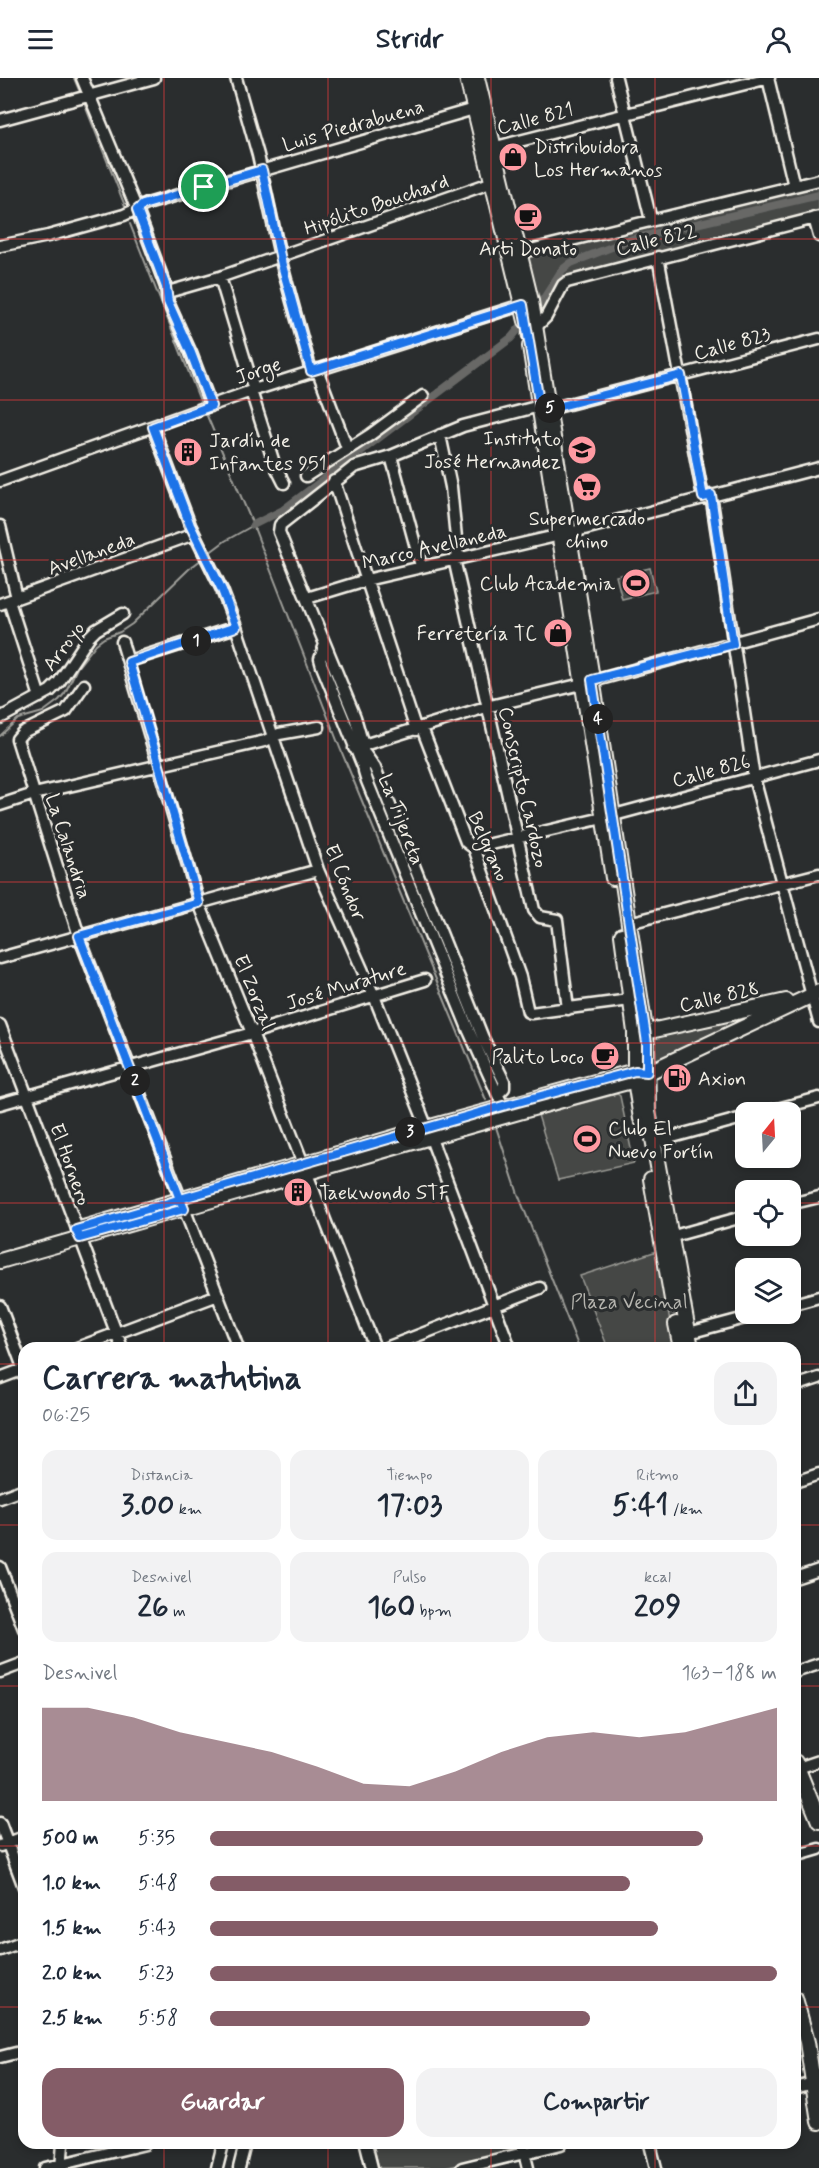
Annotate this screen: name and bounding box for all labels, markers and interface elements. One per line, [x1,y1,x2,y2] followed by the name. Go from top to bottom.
[376,22,443,57] text: Stridr
[24,23,57,56] icon: menu
[762,23,795,56] icon: person
[280,93,427,160] street label: Luis Piedrabuena
[494,97,576,142] street label: Calle 821
[534,134,662,184] place label: Distribuidora Los Hermanos
[497,141,529,173] shop icon: Distribuidora Los Hermanos
[178,161,229,212] pin
[301,168,452,243] street label: Hipólito Bouchard
[187,170,220,203] icon: arrive
[512,201,544,233] cafe icon: Arti Donato
[613,217,700,263] street label: Calle 822
[479,236,577,263] place label: Arti Donato
[691,321,774,368] street label: Calle 823
[232,351,285,393] street label: Jorge
[535,393,565,423] pin: 5
[545,397,555,418] text: 5
[424,426,561,476] place label: Instituto José Hernandez
[209,428,327,478] place label: Jardín de Infantes 951
[566,434,598,466] school or university icon: Instituto José Hernandez
[172,436,204,468] building icon: Jardín de Infantes 951
[571,471,603,503] supermarket icon: Supermercado chino
[529,506,645,556] place label: Supermercado chino
[359,518,509,577] street label: Marco Avellaneda
[44,526,139,583] street label: Avellaneda
[620,567,652,599] sports icon: Club Academia
[480,571,616,598] place label: Club Academia
[37,617,92,677] street label: Arroyo
[542,617,574,649] shop icon: Ferretería TC
[417,621,537,648] place label: Ferretería TC
[181,626,211,656] pin: 1
[192,630,200,651] text: 1
[491,704,554,870] street label: Conscripto Cardozo
[583,704,613,734] pin: 4
[593,708,603,729] text: 4
[669,748,753,795] street label: Calle 826
[371,770,430,869] street label: La Tijereta
[38,790,97,903] street label: La Calandria
[459,808,515,886] street label: Belgrano
[317,840,372,925] street label: El Cóndor
[226,951,281,1034] street label: El Zorzal
[283,955,410,1017] street label: José Murature
[677,975,762,1020] street label: Calle 828
[589,1040,621,1072] cafe icon: Palito Loco
[492,1044,584,1071] place label: Palito Loco
[661,1062,693,1094] fuel station icon: Axion
[120,1066,150,1096] pin: 2
[698,1066,746,1093] place label: Axion
[131,1070,139,1091] text: 2
[735,1102,801,1168] north arrow
[735,1102,801,1324] map controls
[608,1116,713,1166] place label: Club El Nuevo Fortín
[395,1117,425,1147] pin: 3
[42,1120,97,1209] street label: El Hornero
[406,1121,414,1142] text: 3
[571,1123,603,1155] sports icon: Club El Nuevo Fortín
[282,1176,314,1208] building icon: Taekwondo STF
[319,1180,450,1207] place label: Taekwondo STF
[735,1180,801,1246] button: locate
[735,1258,801,1324] button: layers
[570,1289,688,1316] park label: Plaza Vecinal
[42,1357,302,1401] text: Carrera matutina
[714,1362,777,1425] button: share
[42,1402,90,1429] text: 06:25
[130,1465,193,1486] text: Distancia
[386,1465,433,1486] text: Tiempo
[636,1465,679,1486] text: Ritmo
[121,1486,175,1525] text: 3.00
[377,1486,442,1525] text: 17:03
[612,1486,668,1525] text: 5:41
[175,1499,202,1520] text: km
[668,1499,703,1520] text: /km
[131,1567,192,1588] text: Desnivel
[393,1567,426,1588] text: Pulso
[644,1567,671,1588] text: kcal
[137,1588,169,1627] text: 26
[367,1588,415,1627] text: 160
[634,1588,681,1627] text: 209
[169,1601,186,1622] text: m
[415,1601,452,1622] text: bpm
[42,1660,117,1687] text: Desnivel
[681,1660,777,1687] text: 163–188 m
[42,1825,99,1852] text: 500 m
[138,1825,175,1852] text: 5:35
[42,1870,101,1897] text: 1.0 km
[138,1870,178,1897] text: 5:48
[42,1915,102,1942] text: 1.5 km
[138,1915,175,1942] text: 5:43
[42,1960,102,1987] text: 2.0 km
[138,1960,174,1987] text: 5:23
[42,2005,103,2032] text: 2.5 km
[138,2005,178,2032] text: 5:58
[42,2068,404,2137] button: Guardar
[416,2068,777,2137] button: Compartir

